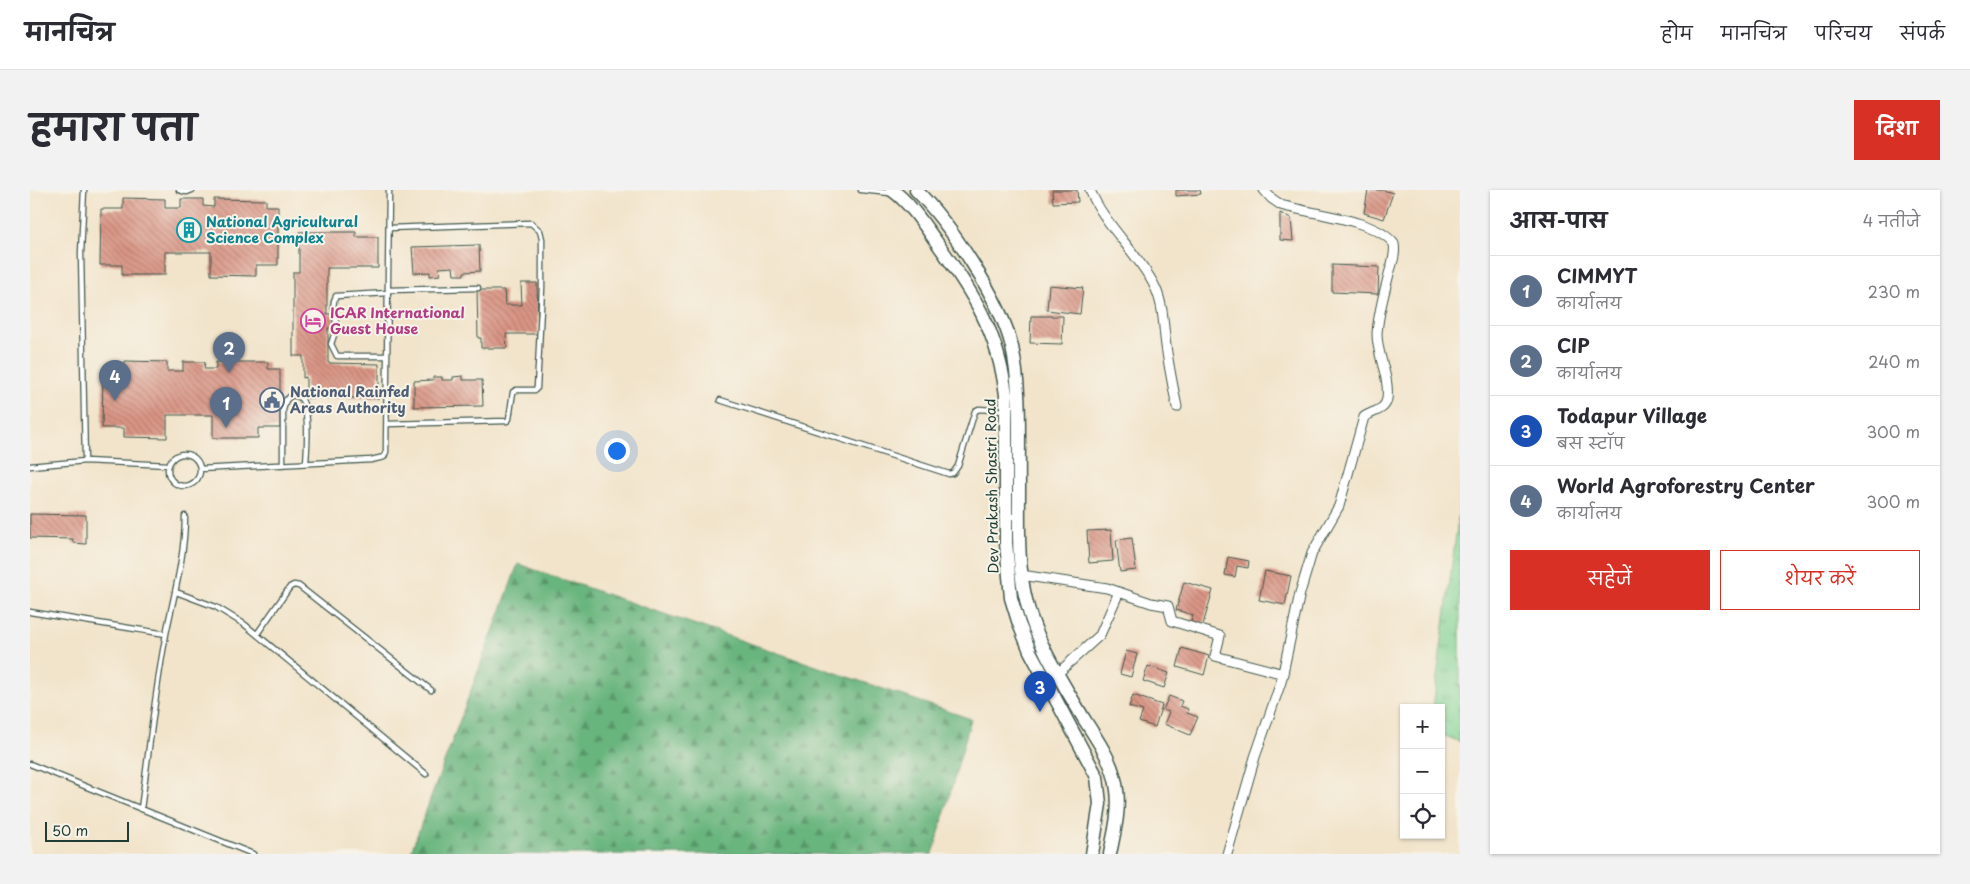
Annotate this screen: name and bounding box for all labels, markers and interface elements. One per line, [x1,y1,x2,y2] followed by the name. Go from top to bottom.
[25,13,114,49] text: मानचित्र
[1661,19,1693,46] text: होम
[1721,19,1787,46] text: मानचित्र
[1815,19,1872,46] text: परिचय
[1900,19,1945,46] text: संपर्क
[30,99,197,152] text: हमारा पता
[1854,100,1940,160] button: दिशा
[1510,203,1607,235] text: आस-पास
[1863,208,1920,232] text: 4 नतीजे
[206,211,358,248] place label: National Agricultural Science Complex
[176,217,202,243] building icon: National Agricultural Science Complex
[1557,261,1637,289] text: CIMMYT
[1522,279,1530,303] text: 1
[1868,279,1920,303] text: 230 m
[1557,290,1622,314] text: कार्यालय
[330,302,465,339] place label: ICAR International Guest House
[300,308,326,334] hotel icon: ICAR International Guest House
[1557,331,1590,359] text: CIP
[213,332,245,373] pin: 2
[1520,349,1532,373] text: 2
[1868,349,1920,373] text: 240 m
[99,360,131,401] pin: 4
[1557,360,1622,384] text: कार्यालय
[290,381,410,418] place label: National Rainfed Areas Authority
[210,387,242,428] pin: 1
[259,387,285,413] public building icon: National Rainfed Areas Authority
[979,398,1004,574] street label: Dev Prakash Shastri Road
[1557,401,1707,429] text: Todapur Village
[1521,419,1531,443] text: 3
[1866,419,1920,443] text: 300 m
[1557,430,1625,454] text: बस स्टॉप
[604,438,630,464] your location
[1557,471,1815,499] text: World Agroforestry Center
[1521,489,1531,513] text: 4
[1866,489,1920,513] text: 300 m
[1557,500,1622,524] text: कार्यालय
[1510,550,1710,610] button: सहेजें
[1720,550,1920,610] button: शेयर करें
[1024,671,1056,712] pin: 3
[1400,704,1445,839] map controls
[1400,704,1445,749] button: +
[1400,749,1445,794] button: −
[1400,794,1445,839] button: locate
[45,819,129,842] scale bar
[52,820,88,841] text: 50 m

